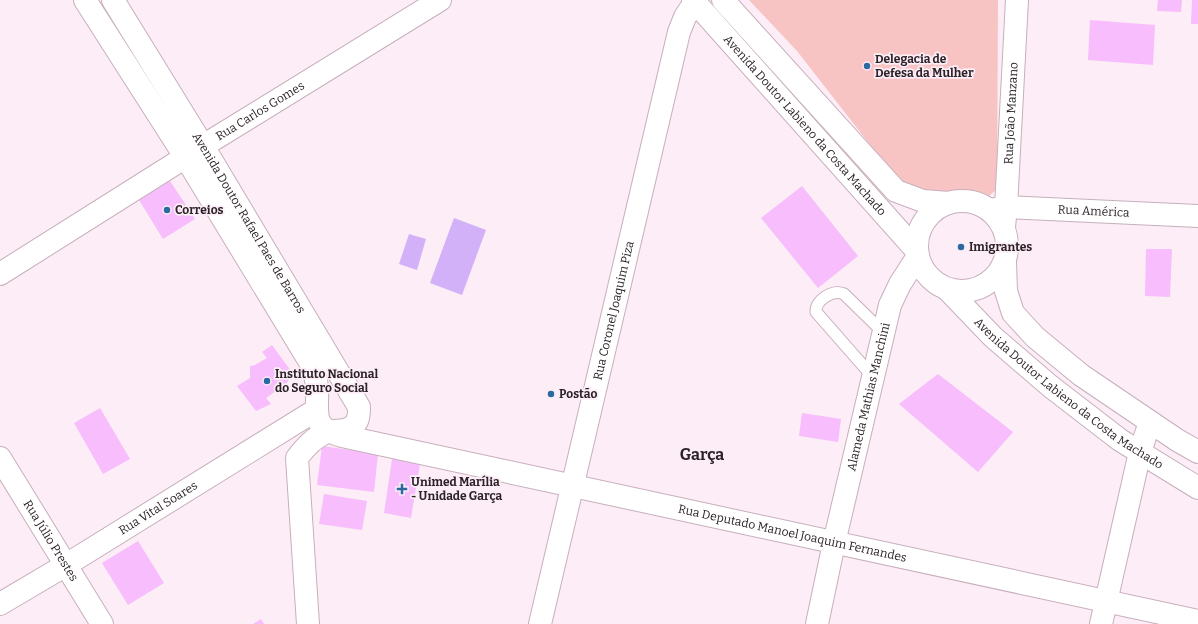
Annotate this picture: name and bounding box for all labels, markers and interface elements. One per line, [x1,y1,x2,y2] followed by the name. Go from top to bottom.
[721,32,889,218] street label: Avenida Doutor Labieno da Costa Machado
[875,52,974,80] place label: Delegacia de Defesa da Mulher
[862,61,872,71] marker: Delegacia de Defesa da Mulher
[1001,62,1021,165] street label: Rua João Manzano
[213,78,307,143] street label: Rua Carlos Gomes
[189,130,308,316] street label: Avenida Doutor Rafael Paes de Barros
[1057,202,1130,220] street label: Rua América
[175,203,224,217] place label: Correios
[162,205,172,215] marker: Correios
[590,239,637,382] street label: Rua Coronel Joaquim Piza
[969,240,1032,254] place label: Imigrantes
[956,242,966,252] marker: Imigrantes
[971,315,1166,472] street label: Avenida Doutor Labieno da Costa Machado
[844,321,893,472] street label: Alameda Mathias Manchini
[275,367,379,395] place label: Instituto Nacional do Seguro Social
[262,376,272,386] marker: Instituto Nacional do Seguro Social
[559,387,597,401] place label: Postão
[546,389,556,399] marker: Postão
[680,445,724,464] district label: Garça
[411,475,503,503] place label: Unimed Marília - Unidade Garça
[116,478,200,538] street label: Rua Vital Soares
[396,483,408,495] marker: Unimed Marília - Unidade Garça
[21,497,81,584] street label: Rua Júlio Prestes
[677,502,908,565] street label: Rua Deputado Manoel Joaquim Fernandes

